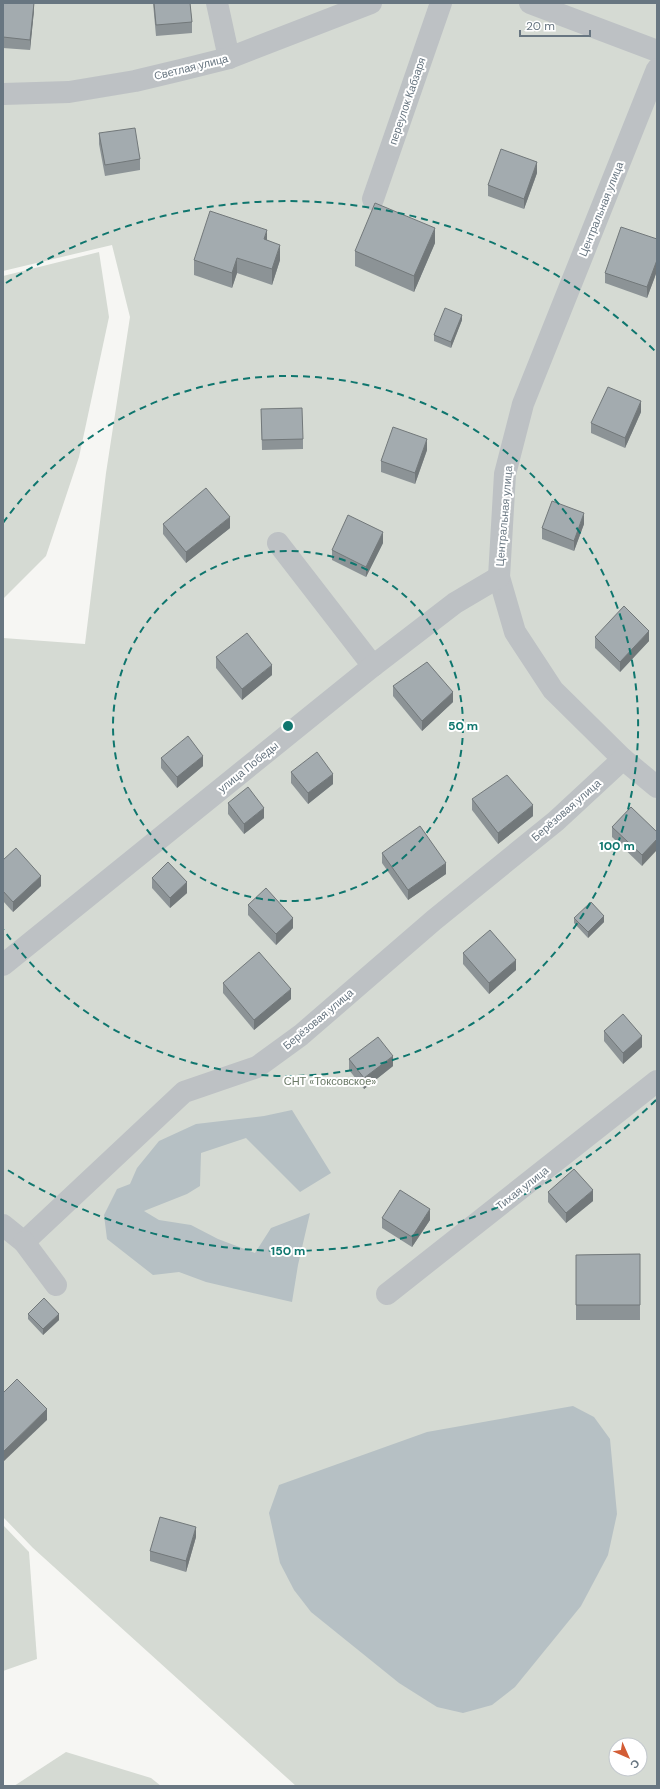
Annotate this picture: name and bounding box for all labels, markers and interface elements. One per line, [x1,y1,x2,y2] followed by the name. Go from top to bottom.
[520,12,590,38] scale bar
[526,18,555,34] text: 20 m
[152,51,230,83] street label: Светлая улица
[385,55,429,147] street label: переулок Кабзаря
[576,159,627,258] street label: Центральная улица
[493,464,515,567] street label: Центральная улица
[448,718,478,734] text: 50 m
[281,719,295,733] centre of rings
[215,738,281,796] street label: улица Победы
[528,775,604,844] street label: Берёзовая улица
[599,838,635,854] text: 100 m
[280,985,357,1053] street label: Берёзовая улица
[284,1074,376,1088] park label: СНТ «Токсовское»
[493,1163,552,1213] street label: Тихая улица
[271,1243,305,1259] text: 150 m
[608,1737,648,1777] north arrow
[627,1756,643,1772] text: С

